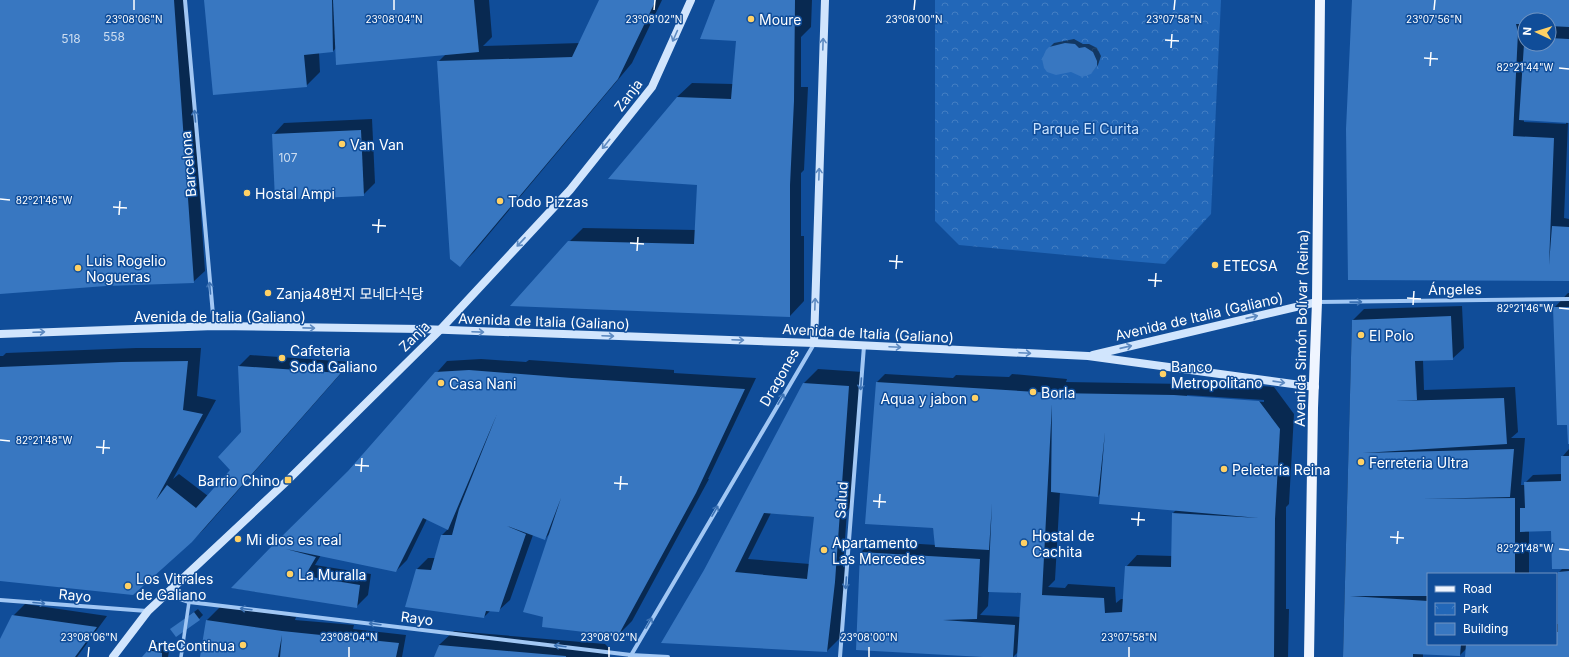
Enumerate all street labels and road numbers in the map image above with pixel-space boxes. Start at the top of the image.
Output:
street label: Zanja [610,75,646,115]
street label: Barcelona [177,130,199,198]
street label: Avenida Simón Bolívar (Reina) [1291,229,1311,427]
street label: Ángeles [1428,280,1482,298]
street label: Avenida de Italia (Galiano) [1113,288,1285,344]
street label: Avenida de Italia (Galiano) [134,308,306,325]
street label: Avenida de Italia (Galiano) [458,310,630,332]
street label: Zanja [395,317,433,355]
street label: Avenida de Italia (Galiano) [782,320,954,346]
street label: Dragones [756,345,802,409]
street label: Salud [831,481,851,519]
street label: Rayo [58,585,92,605]
street label: Rayo [400,608,434,628]

